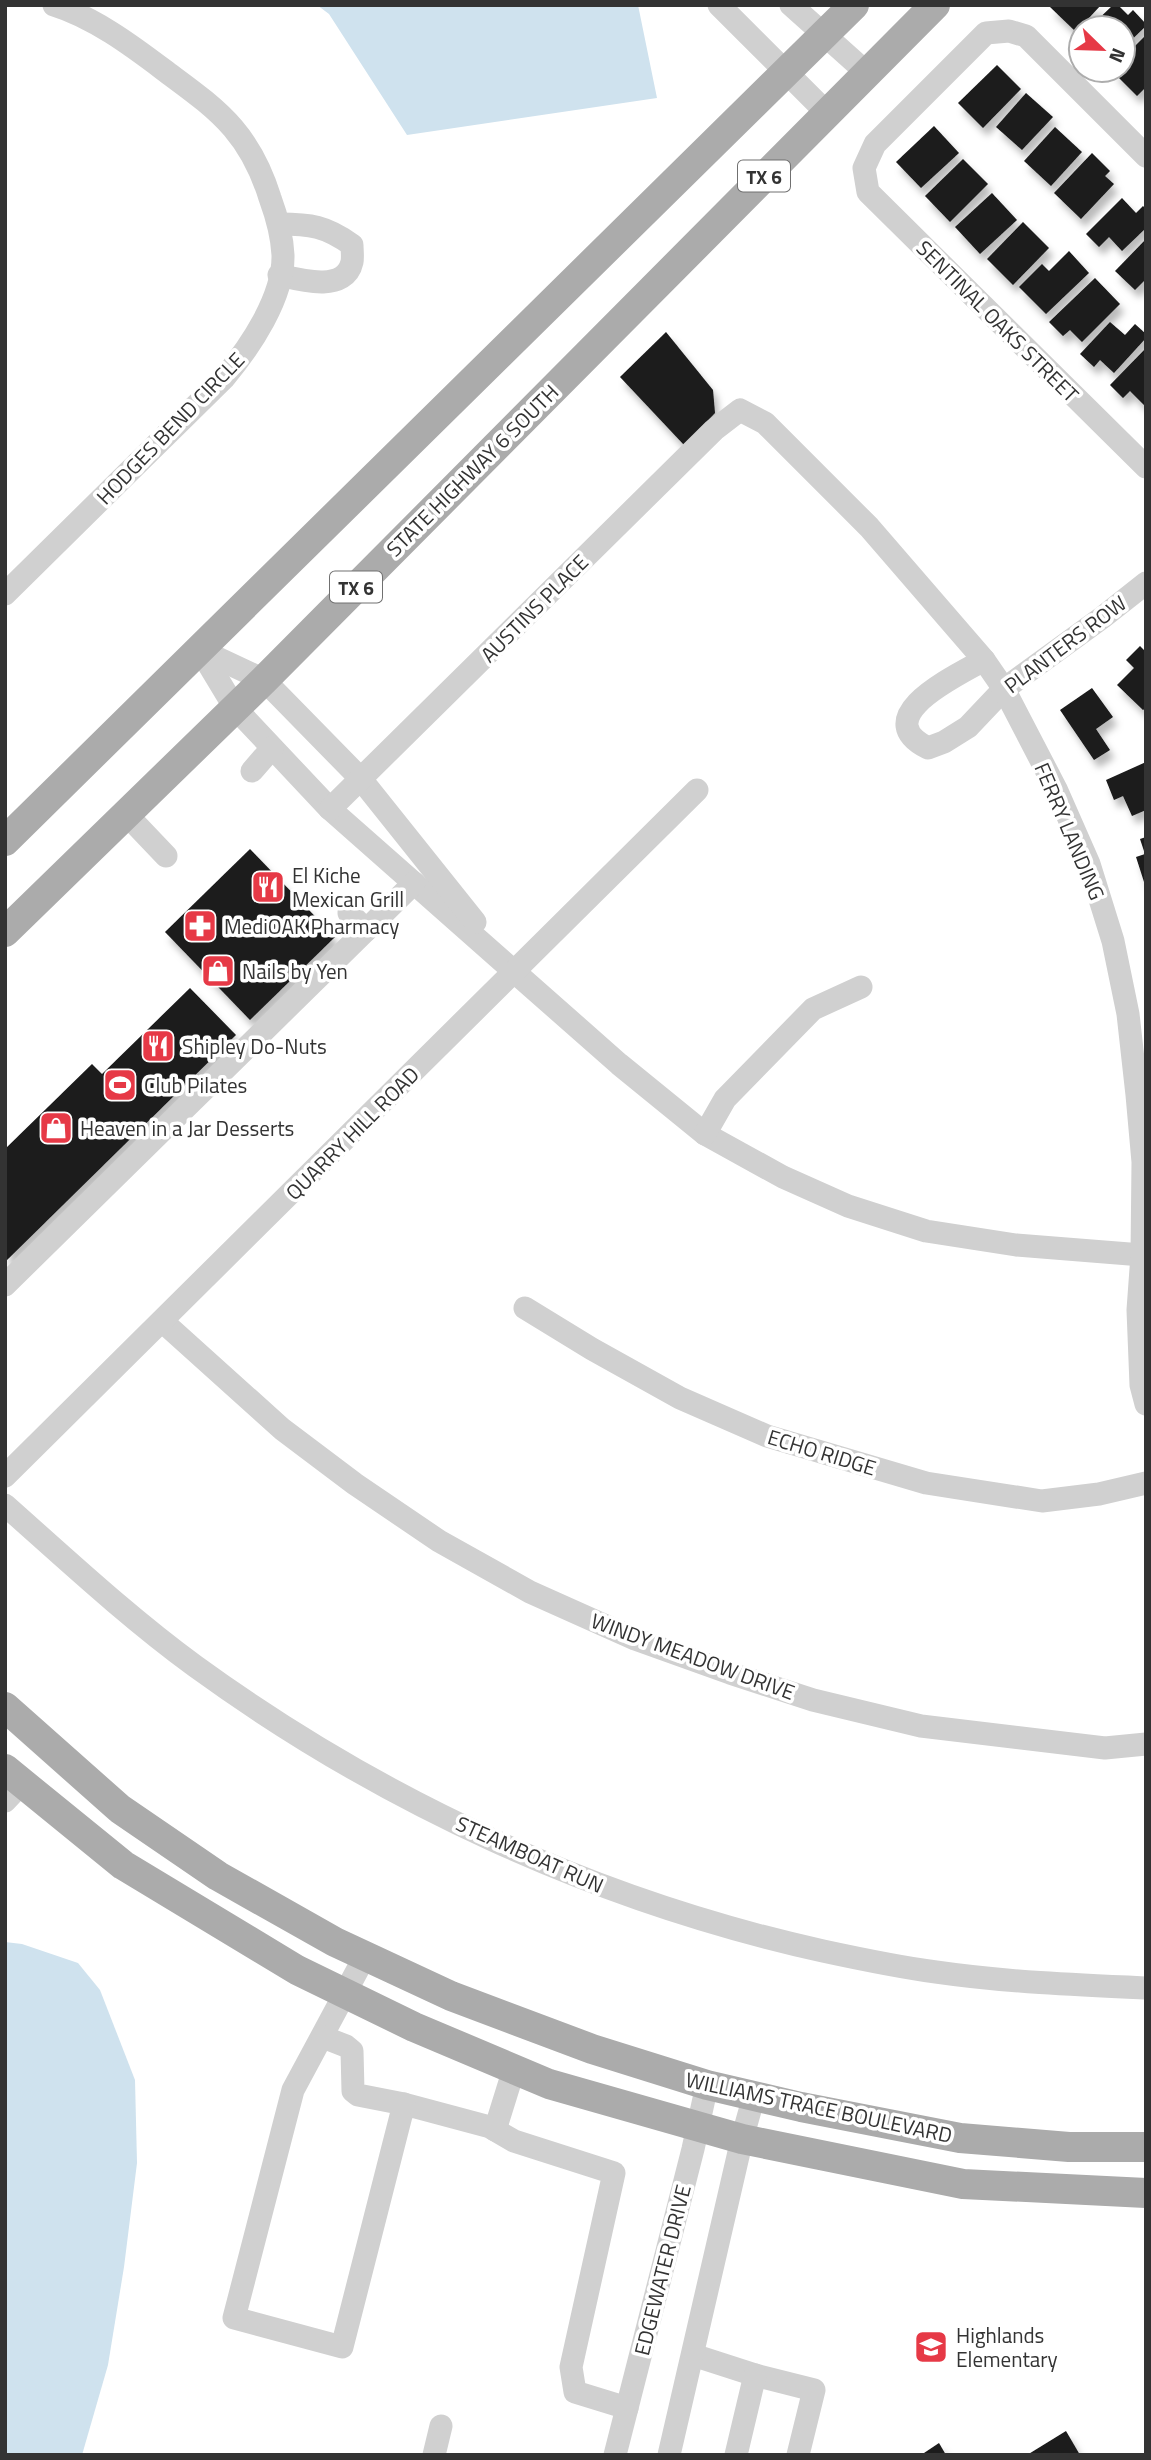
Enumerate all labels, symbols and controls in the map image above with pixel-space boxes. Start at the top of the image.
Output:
north arrow [1067,14,1137,84]
text: N [1102,44,1134,68]
road number: TX 6 [738,160,790,192]
street label: SENTINAL OAKS STREET [909,232,1087,410]
street label: HODGES BEND CIRCLE [88,344,252,512]
street label: STATE HIGHWAY 6 SOUTH [378,376,566,564]
street label: AUSTINS PLACE [473,547,595,669]
road number: TX 6 [330,572,382,602]
street label: PLANTERS ROW [997,587,1133,701]
street label: FERRY LANDING [1027,757,1113,905]
place label: El Kiche Mexican Grill [292,859,404,915]
restaurant icon: El Kiche Mexican Grill [249,868,287,906]
pharmacy icon: MediOAK Pharmacy [181,907,219,945]
place label: MediOAK Pharmacy [224,910,399,942]
shop icon: Nails by Yen [199,952,237,990]
place label: Nails by Yen [242,955,348,987]
restaurant icon: Shipley Do-Nuts [139,1027,177,1065]
place label: Shipley Do-Nuts [182,1030,327,1062]
street label: QUARRY HILL ROAD [278,1059,426,1207]
sports icon: Club Pilates [101,1066,139,1104]
place label: Club Pilates [144,1069,247,1101]
shop icon: Heaven in a Jar Desserts [37,1109,75,1147]
place label: Heaven in a Jar Desserts [80,1112,294,1144]
street label: ECHO RIDGE [764,1420,880,1484]
street label: WINDY MEADOW DRIVE [587,1604,799,1708]
street label: STEAMBOAT RUN [451,1807,609,1901]
street label: WILLIAMS TRACE BOULEVARD [683,2063,955,2151]
street label: EDGEWATER DRIVE [625,2181,699,2359]
place label: Highlands Elementary [956,2319,1058,2375]
school or university icon: Highlands Elementary [912,2328,950,2366]

